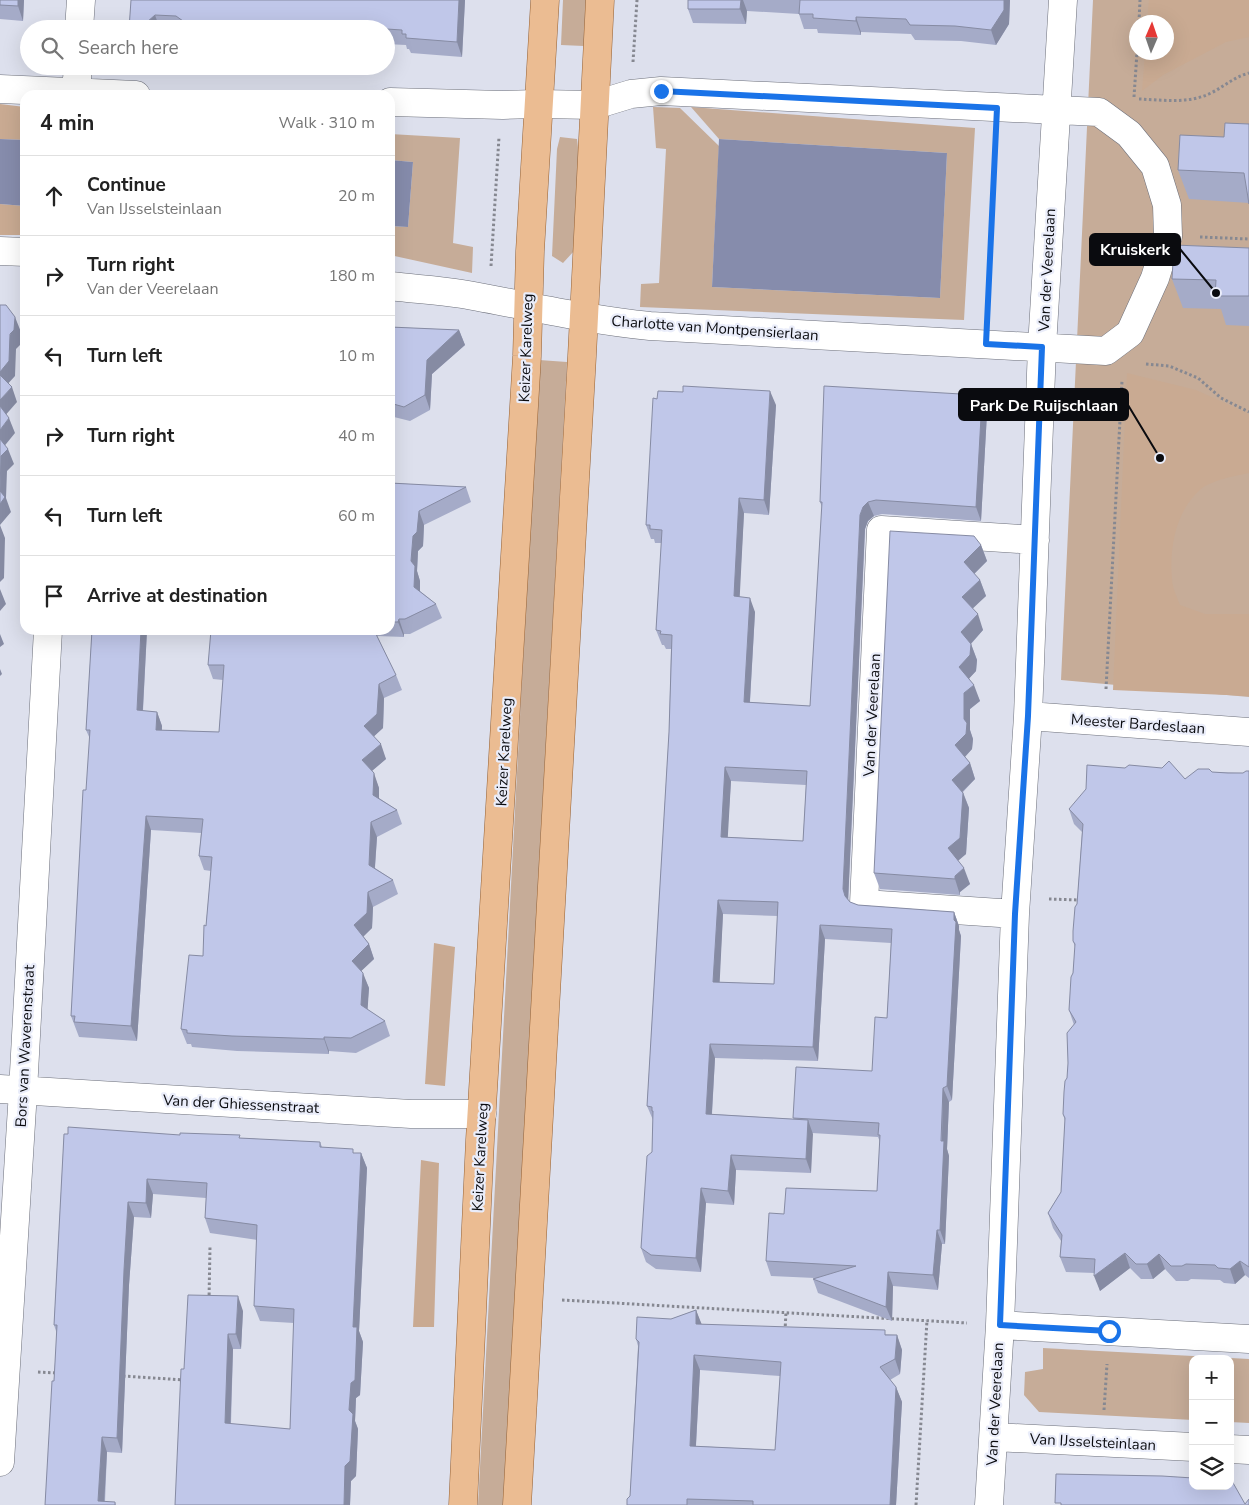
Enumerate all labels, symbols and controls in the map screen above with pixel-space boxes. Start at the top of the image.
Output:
north arrow [1129,15,1174,60]
search box [20,20,395,75]
icon: search [38,34,66,62]
text: Search here [78,35,179,61]
route end [650,80,673,103]
text: 4 min [40,109,94,137]
text: Walk · 310 m [279,112,375,134]
text: Continue [87,172,166,198]
icon: ahead [40,182,68,210]
text: 20 m [338,185,375,207]
text: Van IJsselsteinlaan [87,198,222,220]
street label: Van der Veerelaan [1034,208,1060,333]
callout: Kruiskerk [1090,234,1180,265]
text: Kruiskerk [1100,239,1170,261]
text: Turn right [87,252,174,278]
icon: right [40,262,68,290]
text: 180 m [328,265,375,287]
text: Van der Veerelaan [87,278,219,300]
street label: Keizer Karelweg [514,293,538,403]
street label: Charlotte van Montpensierlaan [611,311,819,345]
icon: left [40,342,68,370]
text: Turn left [87,343,162,369]
text: 10 m [338,345,375,367]
callout: Park De Ruijschlaan [959,389,1128,420]
text: Park De Ruijschlaan [970,395,1118,417]
icon: right [40,422,68,450]
text: Turn right [87,423,174,449]
text: 40 m [338,425,375,447]
icon: left [40,502,68,530]
text: Turn left [87,503,162,529]
text: 60 m [338,505,375,527]
icon: arrive [40,582,68,610]
text: Arrive at destination [87,583,268,609]
street label: Van der Veerelaan [859,653,885,778]
street label: Keizer Karelweg [491,697,517,807]
street label: Meester Bardeslaan [1070,709,1206,739]
street label: Bors van Waverenstraat [11,964,39,1128]
street label: Van der Ghiessenstraat [161,1090,320,1118]
street label: Keizer Karelweg [467,1102,493,1212]
route start [1098,1320,1121,1343]
street label: Van der Veerelaan [982,1342,1008,1467]
map controls [1189,1355,1234,1490]
button: + [1189,1355,1234,1400]
button: − [1189,1400,1234,1445]
street label: Van IJsselsteinlaan [1028,1429,1157,1455]
button: layers [1189,1445,1234,1490]

